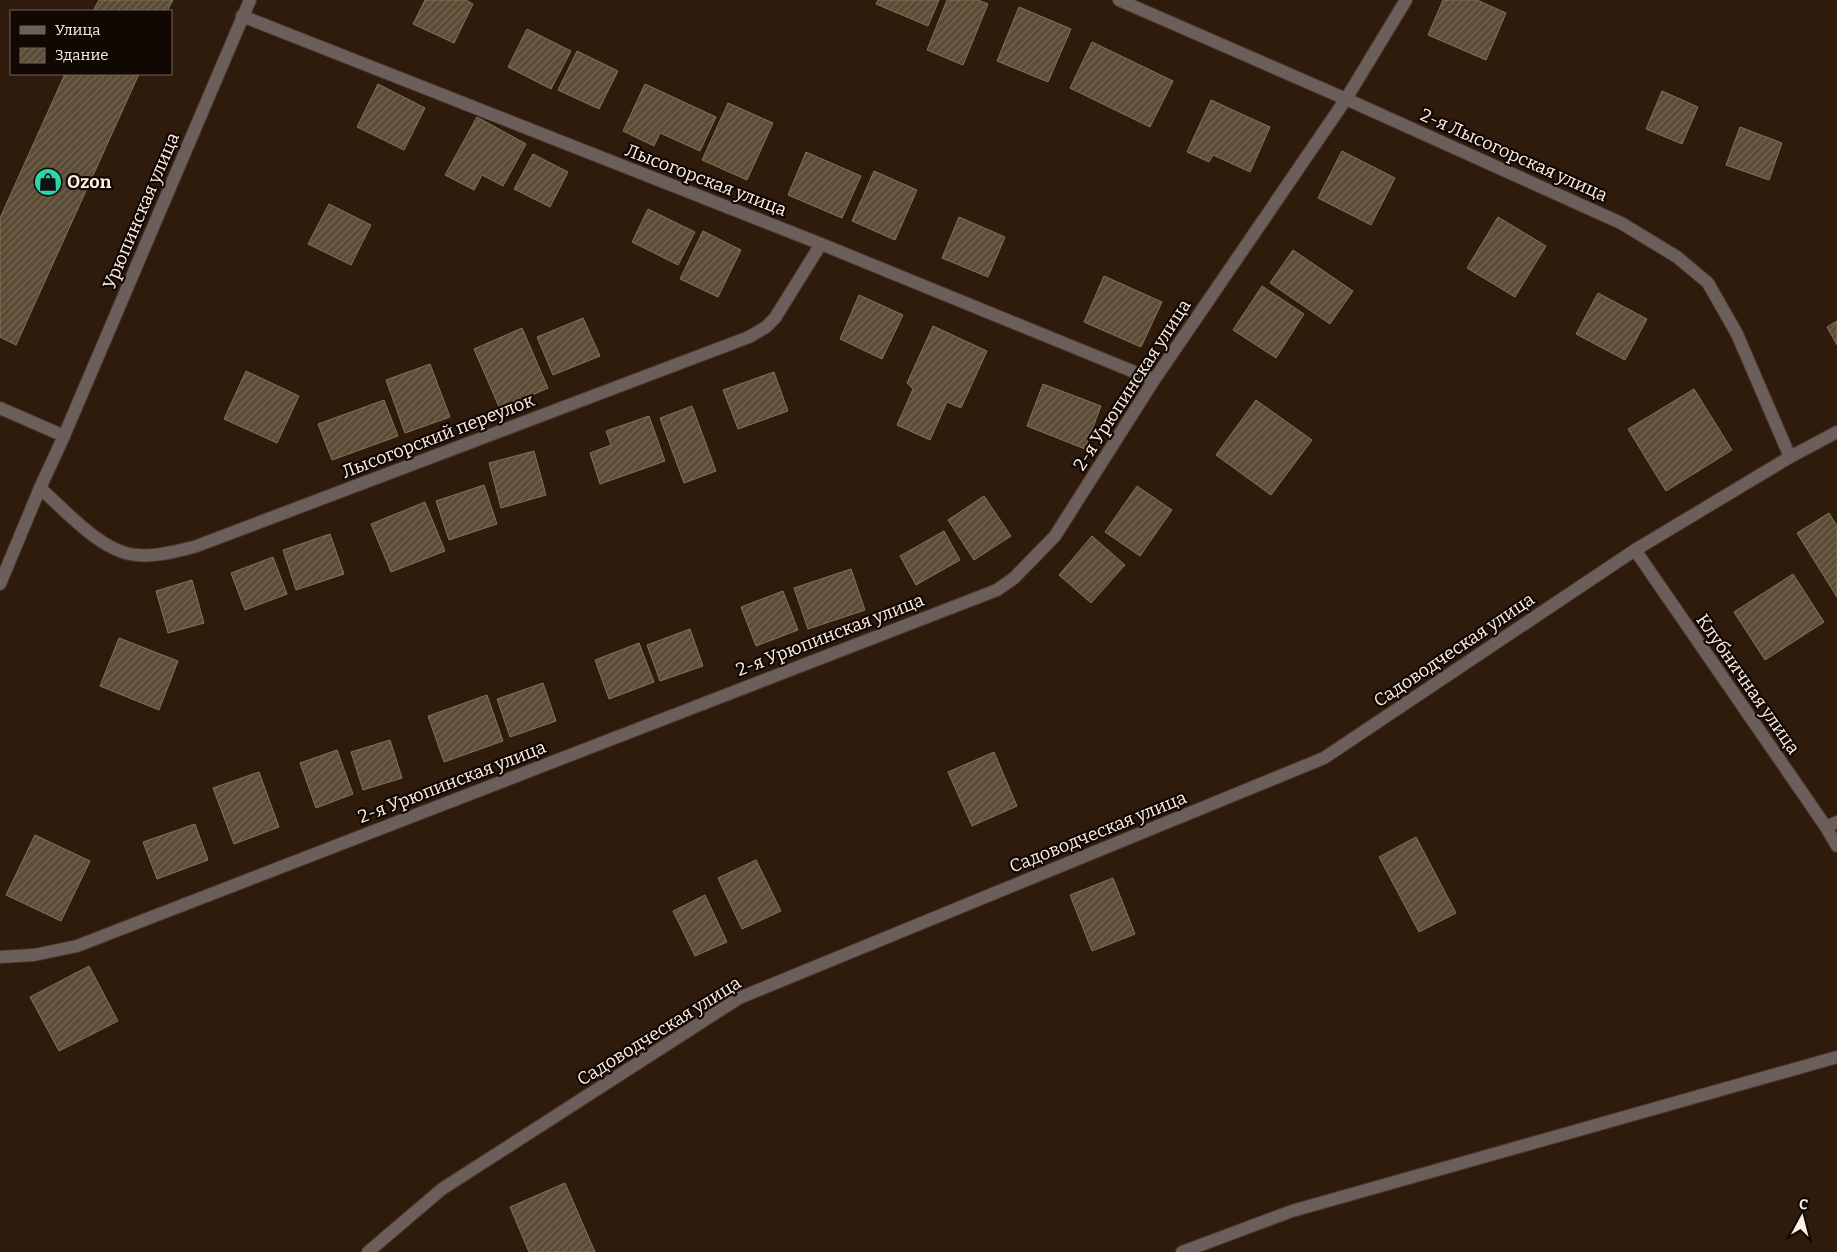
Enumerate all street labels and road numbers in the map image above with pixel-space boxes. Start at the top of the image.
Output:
street label: 2-я Лысогорская улица [1417,104,1611,206]
street label: Урюпинская улица [98,129,184,293]
street label: Лысогорская улица [622,139,790,221]
street label: 2-я Урюпинская улица [1068,295,1196,475]
street label: Лысогорский переулок [339,389,538,483]
street label: Садоводческая улица [1369,588,1539,712]
street label: 2-я Урюпинская улица [733,589,927,681]
street label: Клубничная улица [1691,610,1805,758]
street label: 2-я Урюпинская улица [355,736,549,828]
street label: Садоводческая улица [1006,786,1190,878]
street label: Садоводческая улица [573,972,745,1090]

